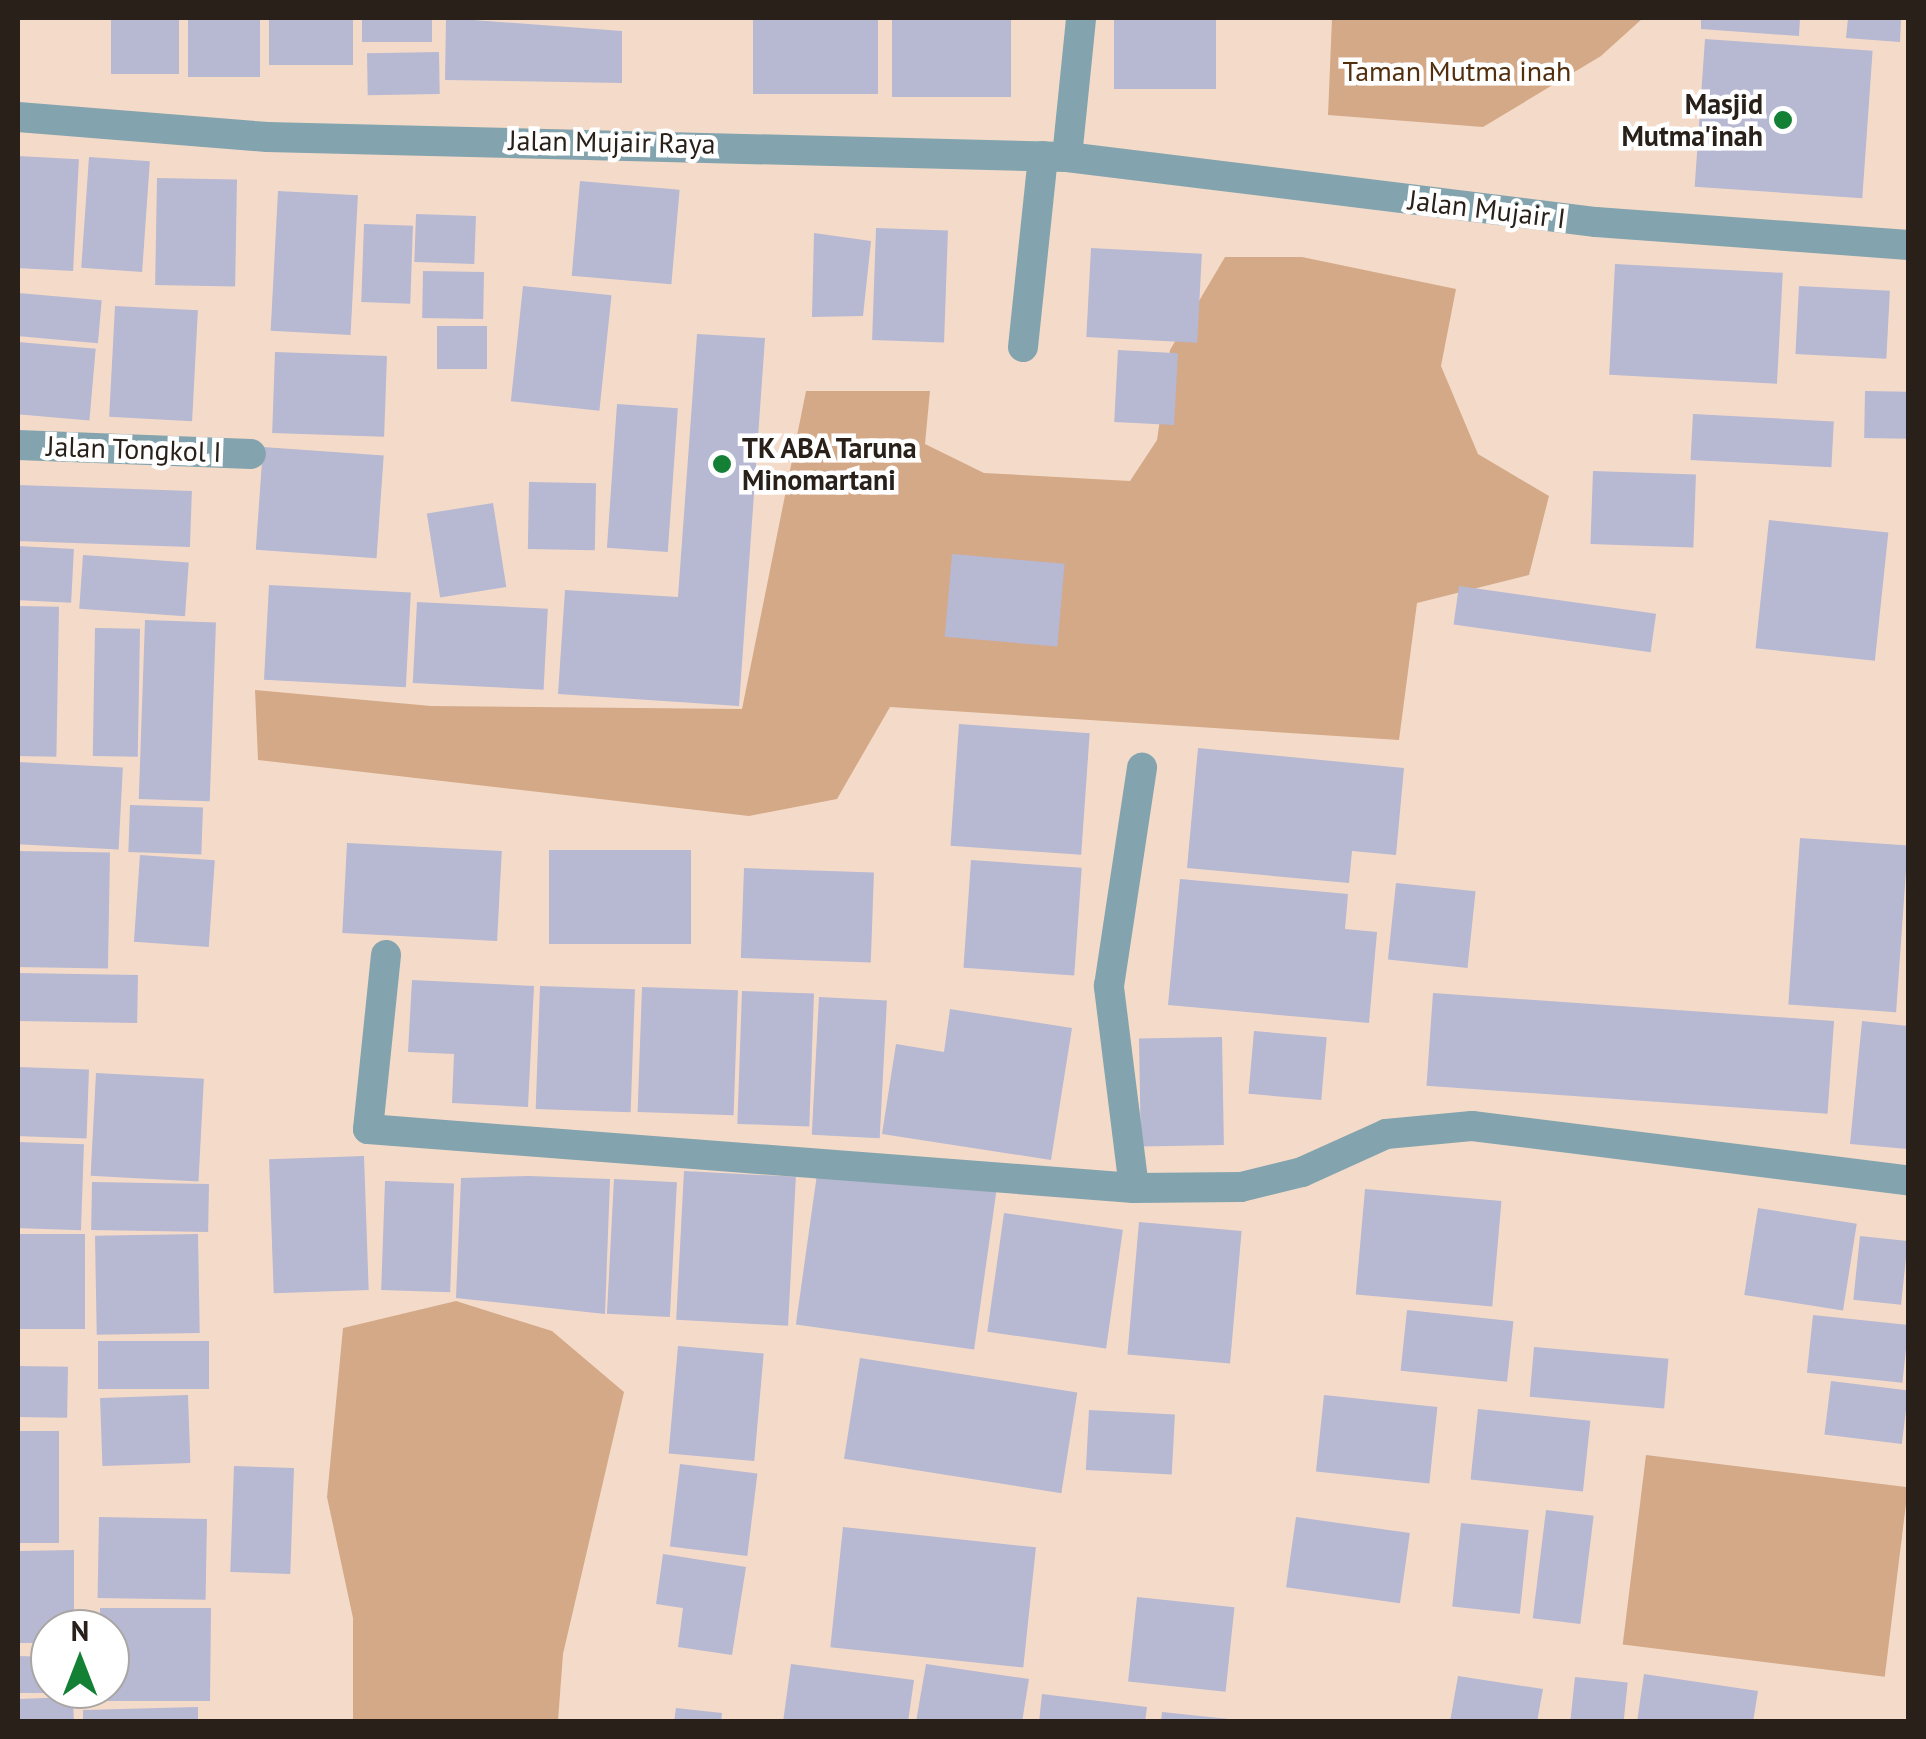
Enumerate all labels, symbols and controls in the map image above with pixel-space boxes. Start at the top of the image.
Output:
park label: Taman Mutma inah [1343,54,1571,88]
place label: Masjid Mutma'inah [1621,87,1763,153]
marker: Masjid Mutma'inah [1772,109,1794,131]
street label: Jalan Mujair Raya [508,123,716,161]
street label: Jalan Mujair I [1406,183,1568,235]
street label: Jalan Tongkol I [45,429,223,469]
place label: TK ABA Taruna Minomartani [742,431,921,497]
marker: TK ABA Taruna Minomartani [711,453,733,475]
north arrow [30,1609,130,1709]
text: N [71,1612,89,1649]

